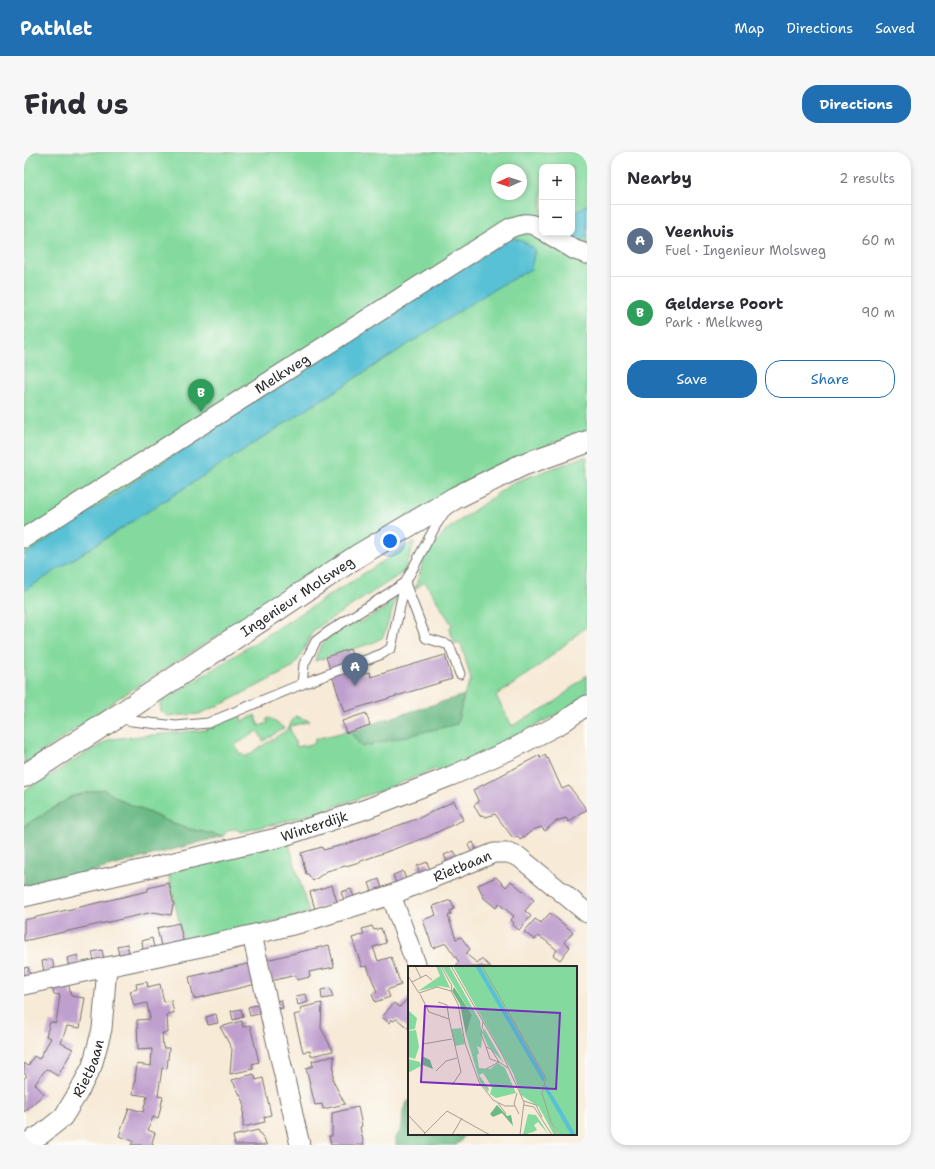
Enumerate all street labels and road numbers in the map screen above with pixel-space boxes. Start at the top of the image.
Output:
street label: Melkweg [251,349,313,398]
street label: Ingenieur Molsweg [237,552,357,641]
street label: Winterdijk [278,807,350,845]
street label: Rietbaan [430,846,494,886]
street label: Rietbaan [68,1037,108,1100]

